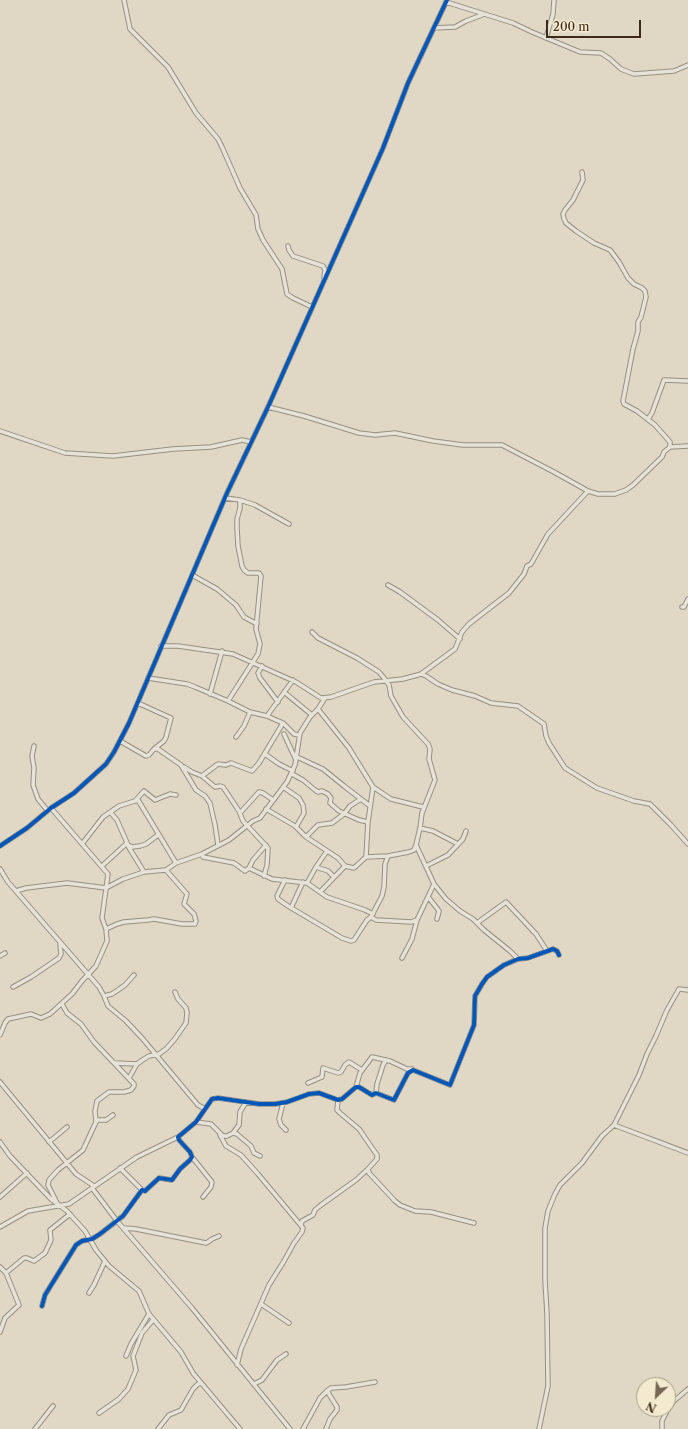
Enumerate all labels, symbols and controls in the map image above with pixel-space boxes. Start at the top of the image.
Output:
scale bar [548,12,643,38]
text: 200 m [553,19,590,34]
north arrow [636,1377,676,1417]
text: N [644,1399,659,1415]

